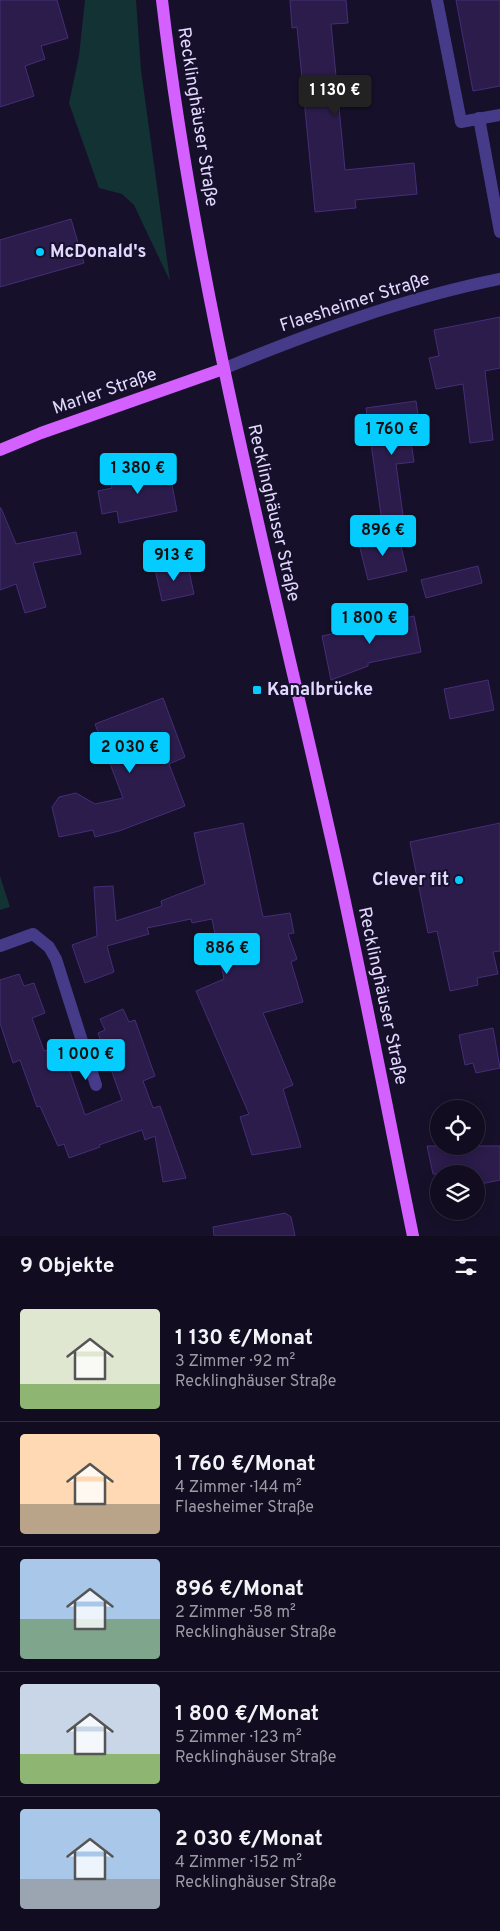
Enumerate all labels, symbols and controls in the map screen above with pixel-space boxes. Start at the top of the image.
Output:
street label: Recklinghäuser Straße [171,26,223,208]
pin: 1 130 € [289,74,381,117]
text: 1 130 € [310,81,360,101]
place label: McDonald's [50,241,146,264]
marker: McDonald's [34,246,46,258]
street label: Flaesheimer Straße [277,268,433,338]
street label: Marler Straße [50,363,160,421]
pin: 1 760 € [346,414,438,456]
text: 1 760 € [366,420,418,440]
street label: Recklinghäuser Straße [241,422,305,604]
pin: 1 380 € [92,452,184,495]
text: 1 380 € [111,459,165,479]
pin: 896 € [348,514,418,557]
text: 896 € [361,521,405,541]
pin: 913 € [139,540,209,582]
text: 913 € [154,546,194,566]
pin: 1 800 € [324,602,416,645]
text: 1 800 € [342,609,398,629]
place label: Kanalbrücke [267,679,373,702]
marker: Kanalbrücke [251,684,263,696]
pin: 2 030 € [84,732,176,774]
text: 2 030 € [101,738,159,758]
place label: Clever fit [372,869,449,892]
marker: Clever fit [453,874,465,886]
street label: Recklinghäuser Straße [352,905,412,1087]
pin: 886 € [192,932,262,975]
text: 886 € [205,939,249,959]
pin: 1 000 € [40,1038,132,1081]
text: 1 000 € [58,1045,114,1065]
map controls [430,1100,485,1220]
button: locate [430,1100,485,1155]
button: layers [430,1165,485,1220]
icon: filters [452,1252,480,1280]
text: 9 Objekte [20,1253,115,1280]
text: 1 130 €/Monat [175,1325,313,1352]
icon: home [60,1329,120,1389]
text: 3 Zimmer · 92 m² [175,1352,295,1372]
text: Recklinghäuser Straße [175,1372,336,1392]
text: 1 760 €/Monat [175,1451,315,1478]
icon: home [60,1454,120,1514]
text: 4 Zimmer · 144 m² [175,1478,302,1498]
text: Flaesheimer Straße [175,1498,314,1518]
text: 896 €/Monat [175,1576,304,1603]
icon: home [60,1579,120,1639]
text: 2 Zimmer · 58 m² [175,1603,296,1623]
text: Recklinghäuser Straße [175,1623,336,1643]
text: 1 800 €/Monat [175,1701,319,1728]
icon: home [60,1704,120,1764]
text: 5 Zimmer · 123 m² [175,1728,302,1748]
text: Recklinghäuser Straße [175,1748,336,1768]
text: 2 030 €/Monat [175,1826,323,1853]
icon: home [60,1829,120,1889]
text: 4 Zimmer · 152 m² [175,1853,302,1873]
text: Recklinghäuser Straße [175,1873,336,1893]

